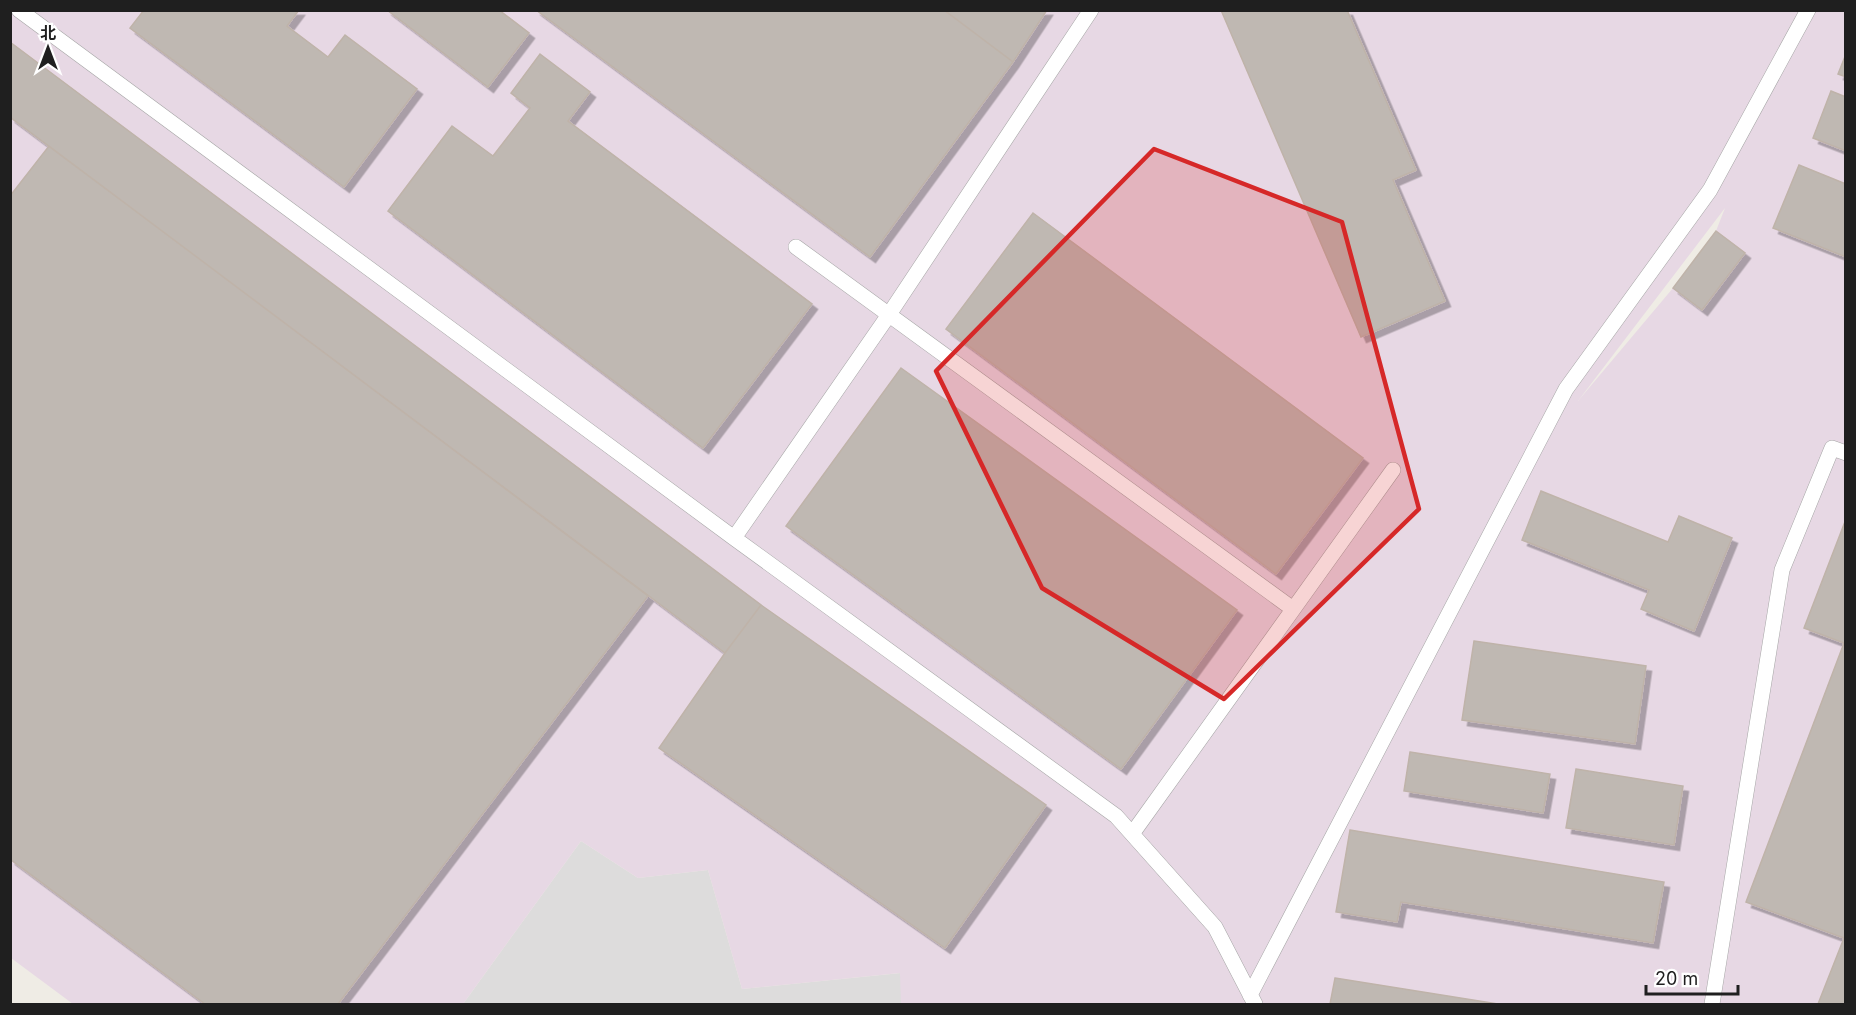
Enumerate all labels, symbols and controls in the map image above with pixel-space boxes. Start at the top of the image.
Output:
north arrow [18,18,78,78]
text: 北 [40,23,56,43]
scale bar [1646,958,1738,996]
text: 20 m [1655,968,1698,989]

